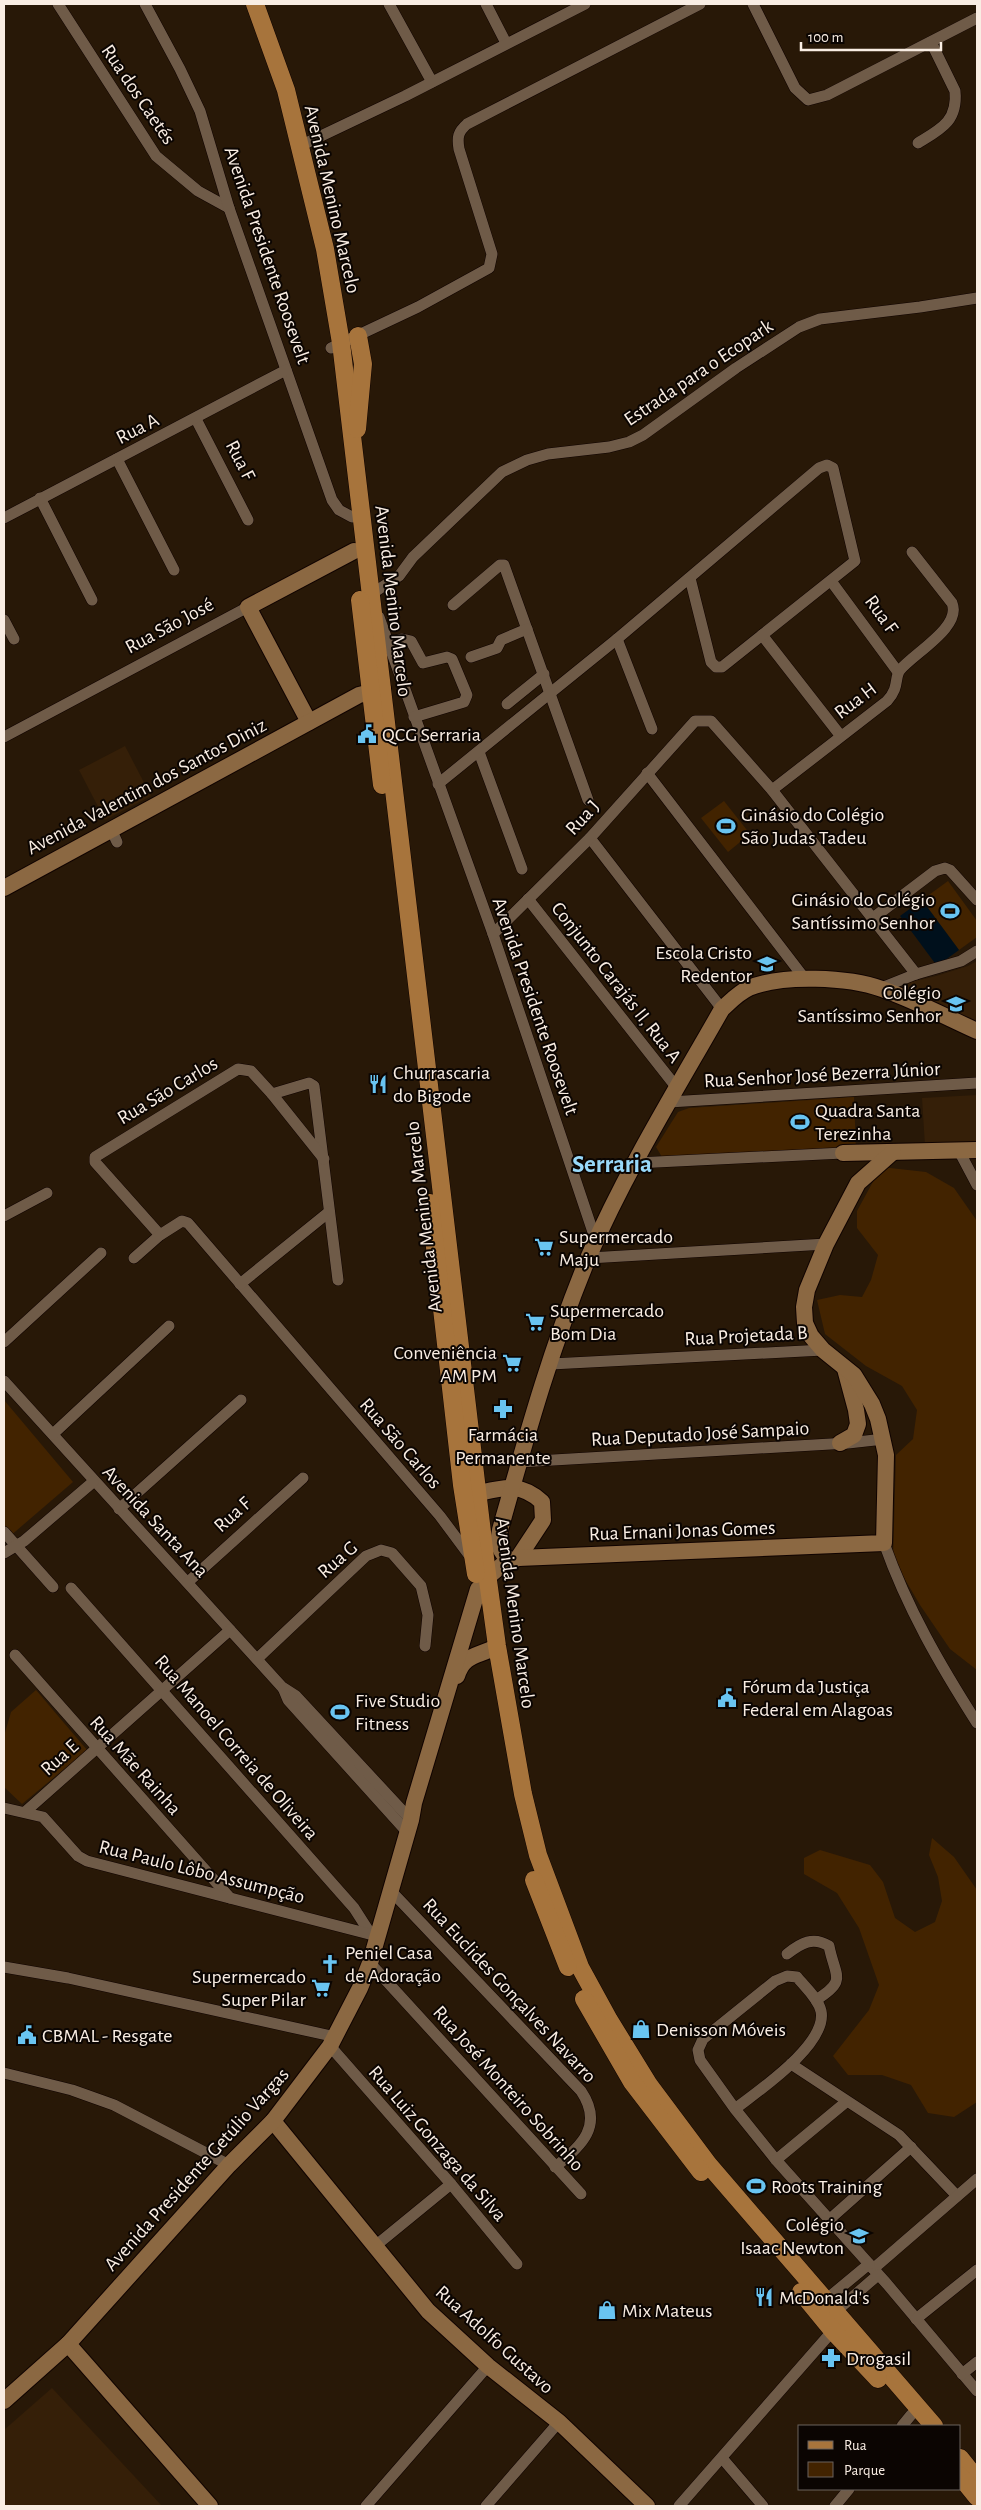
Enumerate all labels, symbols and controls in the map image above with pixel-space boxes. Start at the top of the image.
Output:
scale bar [801,20,941,52]
text: 100 m [808,30,843,45]
street label: Rua dos Caetés [97,41,179,148]
street label: Avenida Menino Marcelo [301,103,363,295]
street label: Avenida Presidente Roosevelt [220,144,314,367]
street label: Estrada para o Ecopark [621,316,776,430]
street label: Rua A [113,410,162,448]
street label: Rua F [222,437,259,484]
street label: Avenida Menino Marcelo [371,504,415,698]
street label: Rua F [861,592,902,638]
street label: Rua São José [122,594,217,657]
street label: Rua H [831,679,880,723]
street label: Avenida Valentim dos Santos Diniz [23,715,270,859]
public building icon: QCG Serraria [356,723,378,745]
place label: QCG Serraria [382,725,481,745]
street label: Rua J [562,796,604,839]
place label: Ginásio do Colégio São Judas Tadeu [741,805,884,848]
sports icon: Ginásio do Colégio São Judas Tadeu [715,815,737,837]
place label: Ginásio do Colégio Santíssimo Senhor [792,890,936,933]
street label: Avenida Presidente Roosevelt [488,895,582,1118]
street label: Conjunto Carajás II, Rua A [547,898,685,1067]
sports icon: Ginásio do Colégio Santíssimo Senhor [939,900,961,922]
place label: Escola Cristo Redentor [655,943,753,986]
school or university icon: Escola Cristo Redentor [756,953,778,975]
place label: Colégio Santíssimo Senhor [798,983,942,1026]
school or university icon: Colégio Santíssimo Senhor [945,993,967,1015]
street label: Rua São Carlos [114,1053,221,1129]
street label: Rua Senhor José Bezerra Júnior [703,1059,941,1091]
place label: Churrascaria do Bigode [393,1063,490,1106]
restaurant icon: Churrascaria do Bigode [367,1073,389,1095]
place label: Quadra Santa Terezinha [815,1101,920,1144]
sports icon: Quadra Santa Terezinha [789,1111,811,1133]
street label: Avenida Menino Marcelo [402,1120,446,1314]
district label: Serraria [572,1152,652,1177]
place label: Supermercado Maju [559,1227,673,1270]
supermarket icon: Supermercado Maju [533,1236,555,1258]
place label: Supermercado Bom Dia [550,1301,664,1344]
supermarket icon: Supermercado Bom Dia [524,1311,546,1333]
street label: Rua Projetada B [684,1323,808,1349]
place label: Conveniência AM PM [394,1343,497,1386]
supermarket icon: Conveniência AM PM [501,1352,523,1374]
street label: Rua São Carlos [356,1394,445,1493]
pharmacy icon: Farmácia Permanente [492,1398,514,1420]
street label: Rua Deputado José Sampaio [590,1418,810,1450]
place label: Farmácia Permanente [455,1425,551,1468]
street label: Avenida Santa Ana [99,1462,212,1581]
street label: Rua F [210,1493,255,1536]
street label: Avenida Menino Marcelo [492,1516,538,1710]
street label: Rua Ernani Jonas Gomes [588,1518,776,1544]
street label: Rua G [314,1537,361,1582]
street label: Rua Manoel Correia de Oliveira [151,1651,322,1844]
place label: Fórum da Justiça Federal em Alagoas [742,1677,893,1720]
public building icon: Fórum da Justiça Federal em Alagoas [716,1687,738,1709]
place label: Five Studio Fitness [355,1691,440,1734]
sports icon: Five Studio Fitness [329,1701,351,1723]
street label: Rua Mãe Rainha [86,1712,185,1819]
street label: Rua E [37,1736,83,1780]
street label: Rua Paulo Lôbo Assumpção [97,1837,307,1907]
street label: Rua Euclides Gonçalves Navarro [419,1895,600,2087]
place label: Peniel Casa de Adoração [345,1943,441,1986]
church icon: Peniel Casa de Adoração [319,1953,341,1975]
place label: Supermercado Super Pilar [192,1967,307,2010]
supermarket icon: Supermercado Super Pilar [310,1977,332,1999]
street label: Rua José Monteiro Sobrinho [429,2002,588,2175]
shop icon: Denisson Móveis [630,2018,652,2040]
place label: Denisson Móveis [656,2020,786,2040]
public building icon: CBMAL - Resgate [16,2024,38,2046]
place label: CBMAL - Resgate [42,2026,173,2046]
street label: Rua Luiz Gonzaga da Silva [364,2062,510,2225]
street label: Avenida Presidente Getúlio Vargas [101,2064,293,2275]
sports icon: Roots Training [745,2175,767,2197]
place label: Roots Training [771,2177,882,2197]
place label: Colégio Isaac Newton [740,2215,844,2258]
school or university icon: Colégio Isaac Newton [848,2225,870,2247]
street label: Rua Adolfo Gustavo [431,2282,557,2398]
restaurant icon: McDonald's [753,2286,775,2308]
place label: McDonald's [779,2288,870,2308]
shop icon: Mix Mateus [596,2299,618,2321]
place label: Mix Mateus [622,2301,712,2321]
pharmacy icon: Drogasil [820,2347,842,2369]
place label: Drogasil [846,2349,911,2369]
legend [798,2425,961,2490]
text: Rua [844,2438,867,2453]
text: Parque [844,2463,885,2478]

